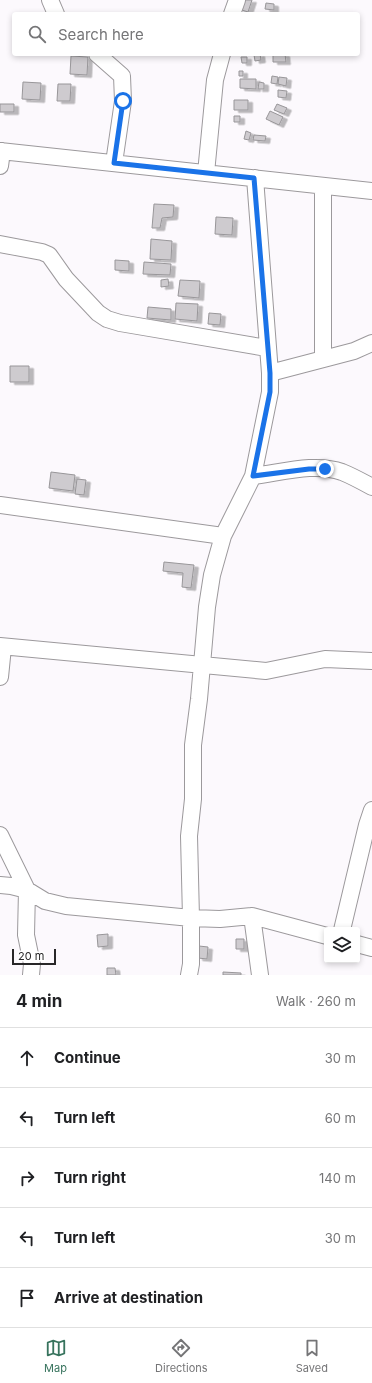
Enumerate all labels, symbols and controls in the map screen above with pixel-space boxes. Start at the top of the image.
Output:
search box [12,12,360,56]
icon: search [26,23,48,45]
text: Search here [58,25,144,44]
route start [114,92,132,110]
route end [316,460,334,478]
map controls [324,927,360,963]
button: layers [324,927,360,963]
scale bar [12,947,56,966]
text: 20 m [18,949,44,963]
text: 4 min [16,991,62,1011]
text: Walk · 260 m [276,993,356,1009]
icon: ahead [16,1047,38,1069]
text: Continue [54,1048,121,1067]
text: 30 m [325,1050,356,1066]
icon: left [16,1107,38,1129]
text: Turn left [54,1108,115,1127]
text: 60 m [325,1110,356,1126]
icon: right [16,1167,38,1189]
text: Turn right [54,1168,126,1187]
text: 140 m [319,1170,356,1186]
icon: left [16,1227,38,1249]
text: Turn left [54,1228,115,1247]
text: 30 m [325,1230,356,1246]
icon: arrive [16,1287,38,1309]
text: Arrive at destination [54,1288,203,1307]
tab: Map [44,1337,67,1375]
tab: Directions [155,1337,208,1375]
tab: Saved [296,1337,328,1375]

